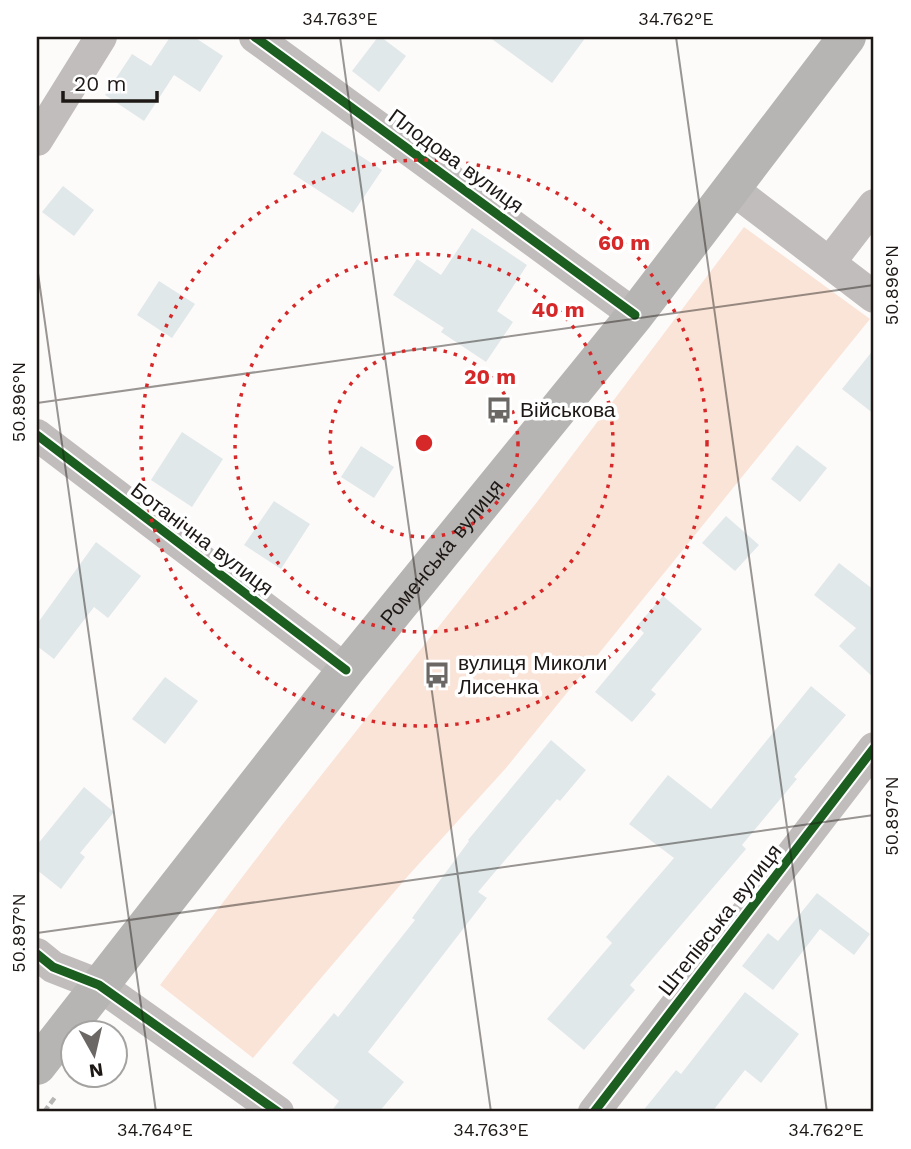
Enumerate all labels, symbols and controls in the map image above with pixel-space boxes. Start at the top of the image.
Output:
text: 34.763°E [302,8,378,29]
text: 34.762°E [638,8,714,29]
scale bar [63,60,158,104]
text: 20 m [74,71,126,96]
street label: Плодова вулиця [384,103,529,218]
text: 60 m [598,230,650,255]
text: 50.896°N [881,245,902,325]
text: 40 m [532,297,584,322]
text: 50.896°N [8,362,29,442]
text: 20 m [464,364,516,389]
bus stop icon: Військова [484,395,514,425]
place label: Військова [520,397,616,422]
centre of rings [412,431,436,455]
street label: Роменська вулиця [375,474,508,630]
street label: Ботанічна вулиця [126,477,278,600]
place label: вулиця Миколи Лисенка [458,650,607,699]
bus stop icon: вулиця Миколи Лисенка [422,660,452,690]
text: 50.897°N [881,776,902,856]
street label: Штепівська вулиця [653,839,787,1000]
text: 50.897°N [8,893,29,973]
north arrow [60,1020,130,1090]
text: N [88,1058,105,1083]
text: 34.764°E [117,1119,193,1140]
text: 34.763°E [453,1119,529,1140]
text: 34.762°E [788,1119,864,1140]

